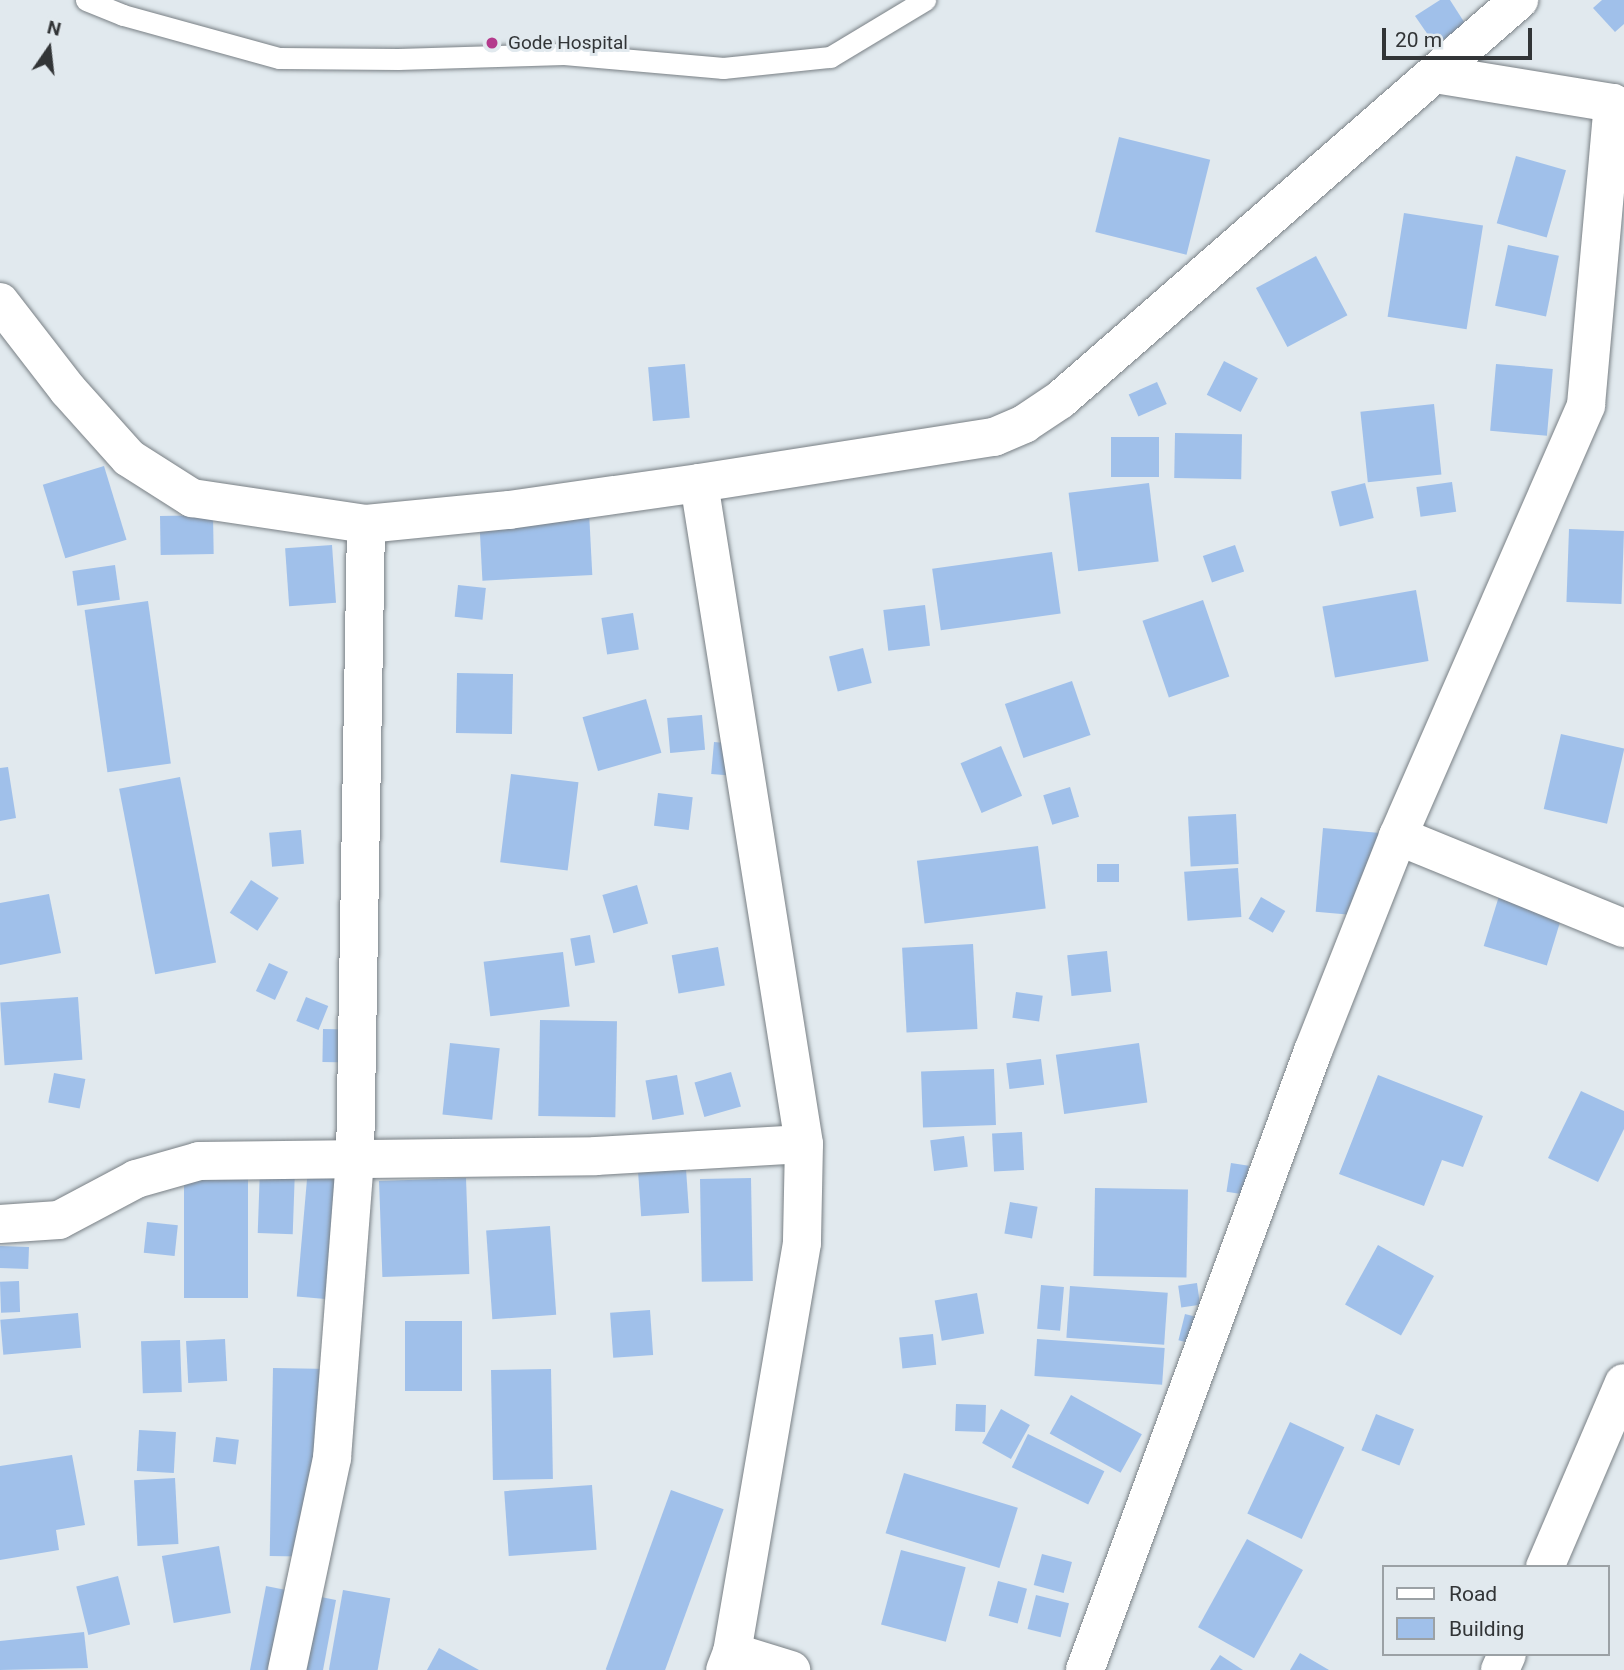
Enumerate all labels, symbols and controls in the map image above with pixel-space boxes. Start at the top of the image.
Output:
north arrow [14,14,84,84]
scale bar [1386,14,1536,58]
text: N [45,15,63,41]
text: 20 m [1395,28,1442,52]
place label: Gode Hospital [508,32,628,54]
marker: Gode Hospital [482,33,502,53]
legend [1382,1565,1610,1656]
text: Road [1449,1582,1497,1606]
text: Building [1449,1617,1524,1641]

